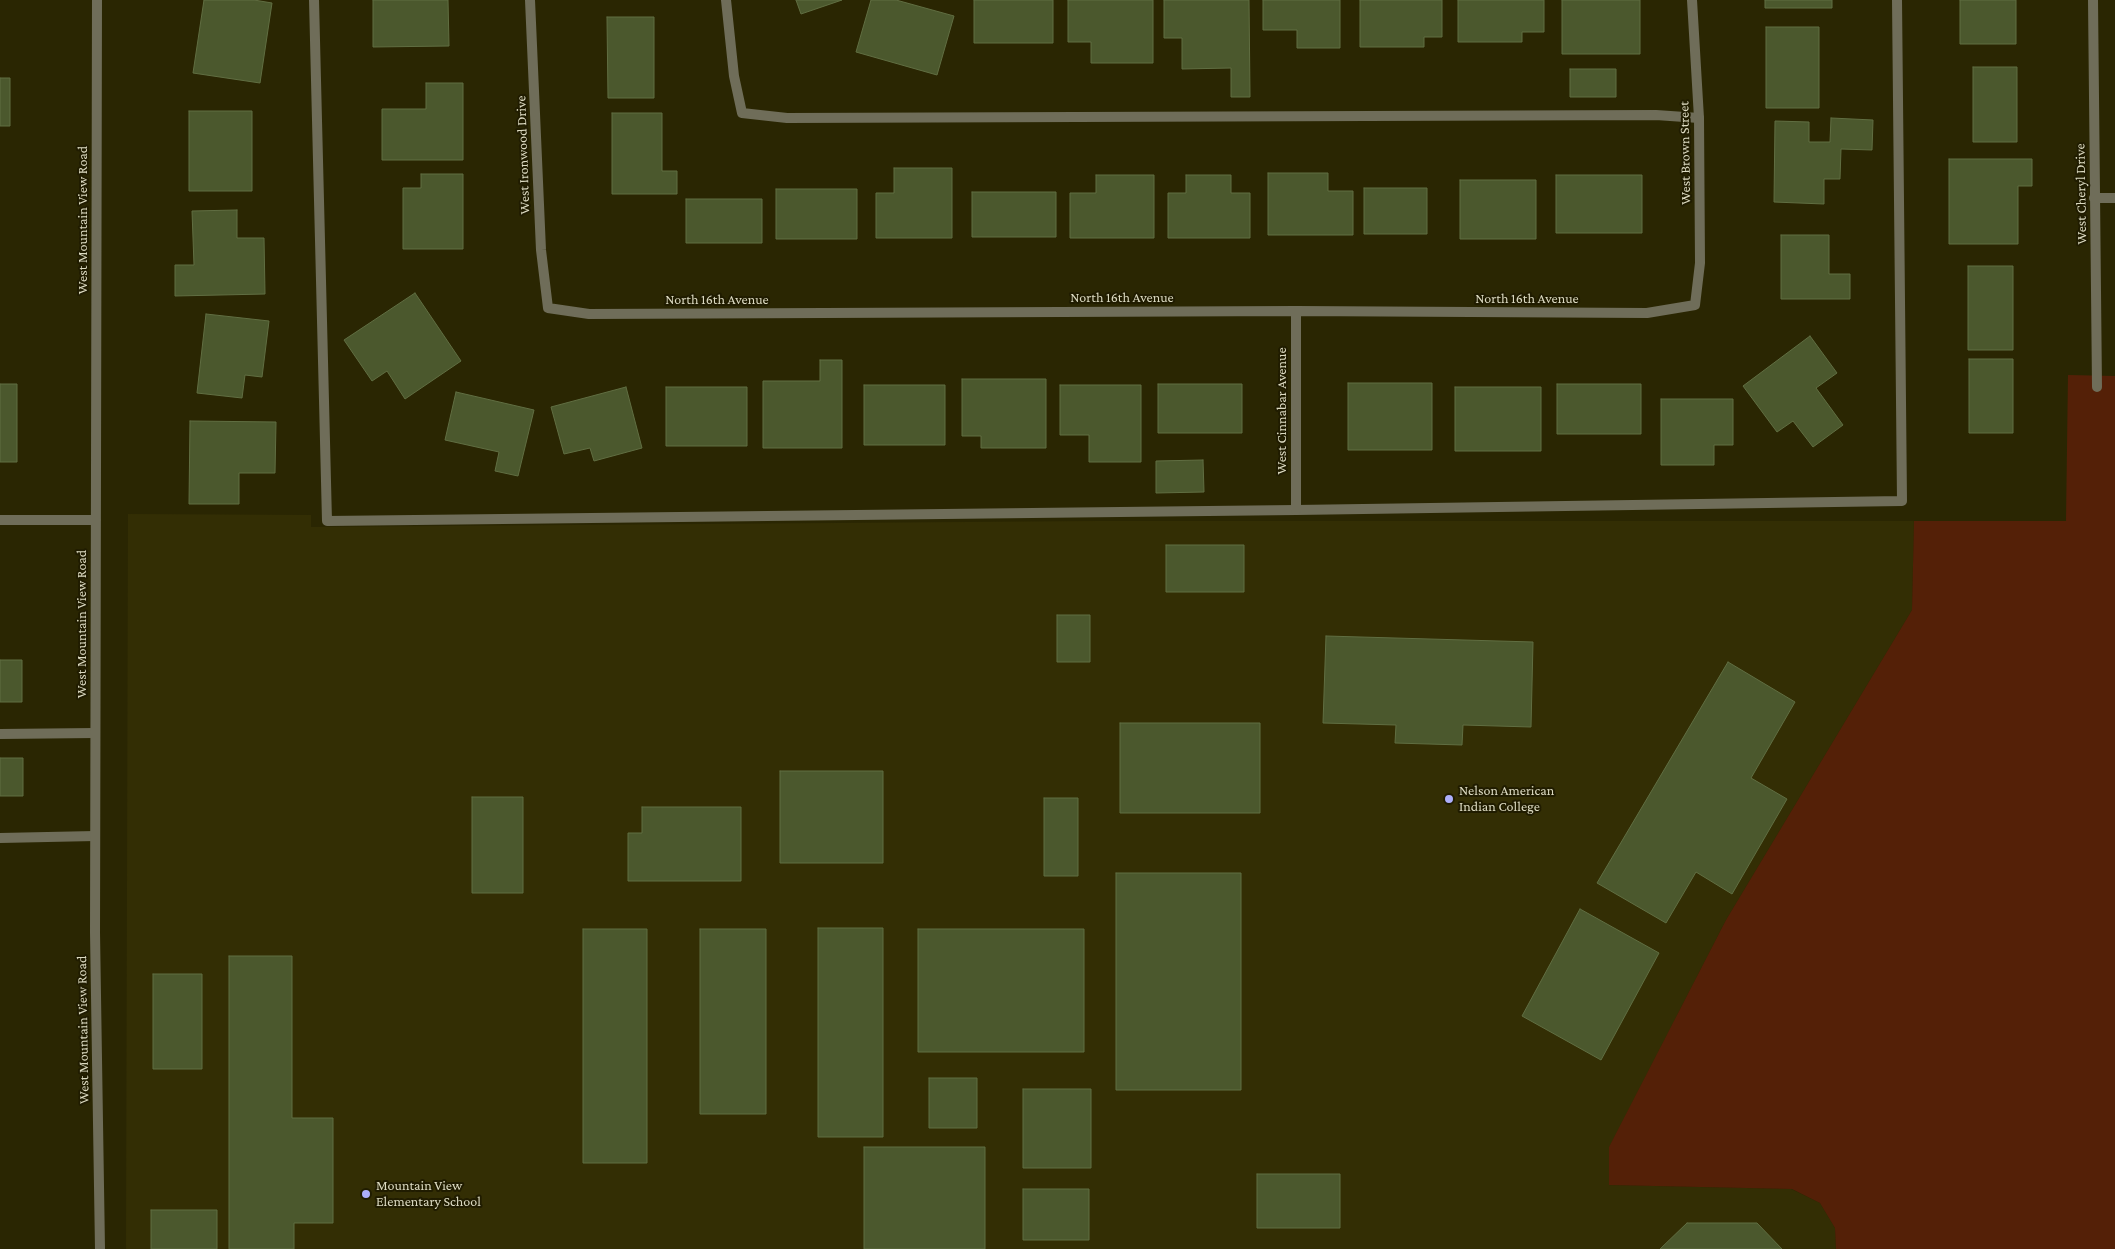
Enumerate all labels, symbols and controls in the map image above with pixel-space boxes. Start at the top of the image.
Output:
street label: West Ironwood Drive [513,95,533,215]
street label: West Brown Street [1676,101,1694,205]
street label: West Cheryl Drive [2072,143,2090,245]
street label: West Mountain View Road [75,146,91,294]
street label: North 16th Avenue [1070,290,1174,306]
street label: North 16th Avenue [1475,291,1579,307]
street label: North 16th Avenue [665,292,769,308]
street label: West Cinnabar Avenue [1274,347,1290,475]
street label: West Mountain View Road [74,550,90,698]
place label: Nelson American Indian College [1459,783,1554,816]
marker: Nelson American Indian College [1443,793,1455,805]
street label: West Mountain View Road [73,956,93,1104]
place label: Mountain View Elementary School [376,1178,481,1210]
marker: Mountain View Elementary School [360,1188,372,1200]

